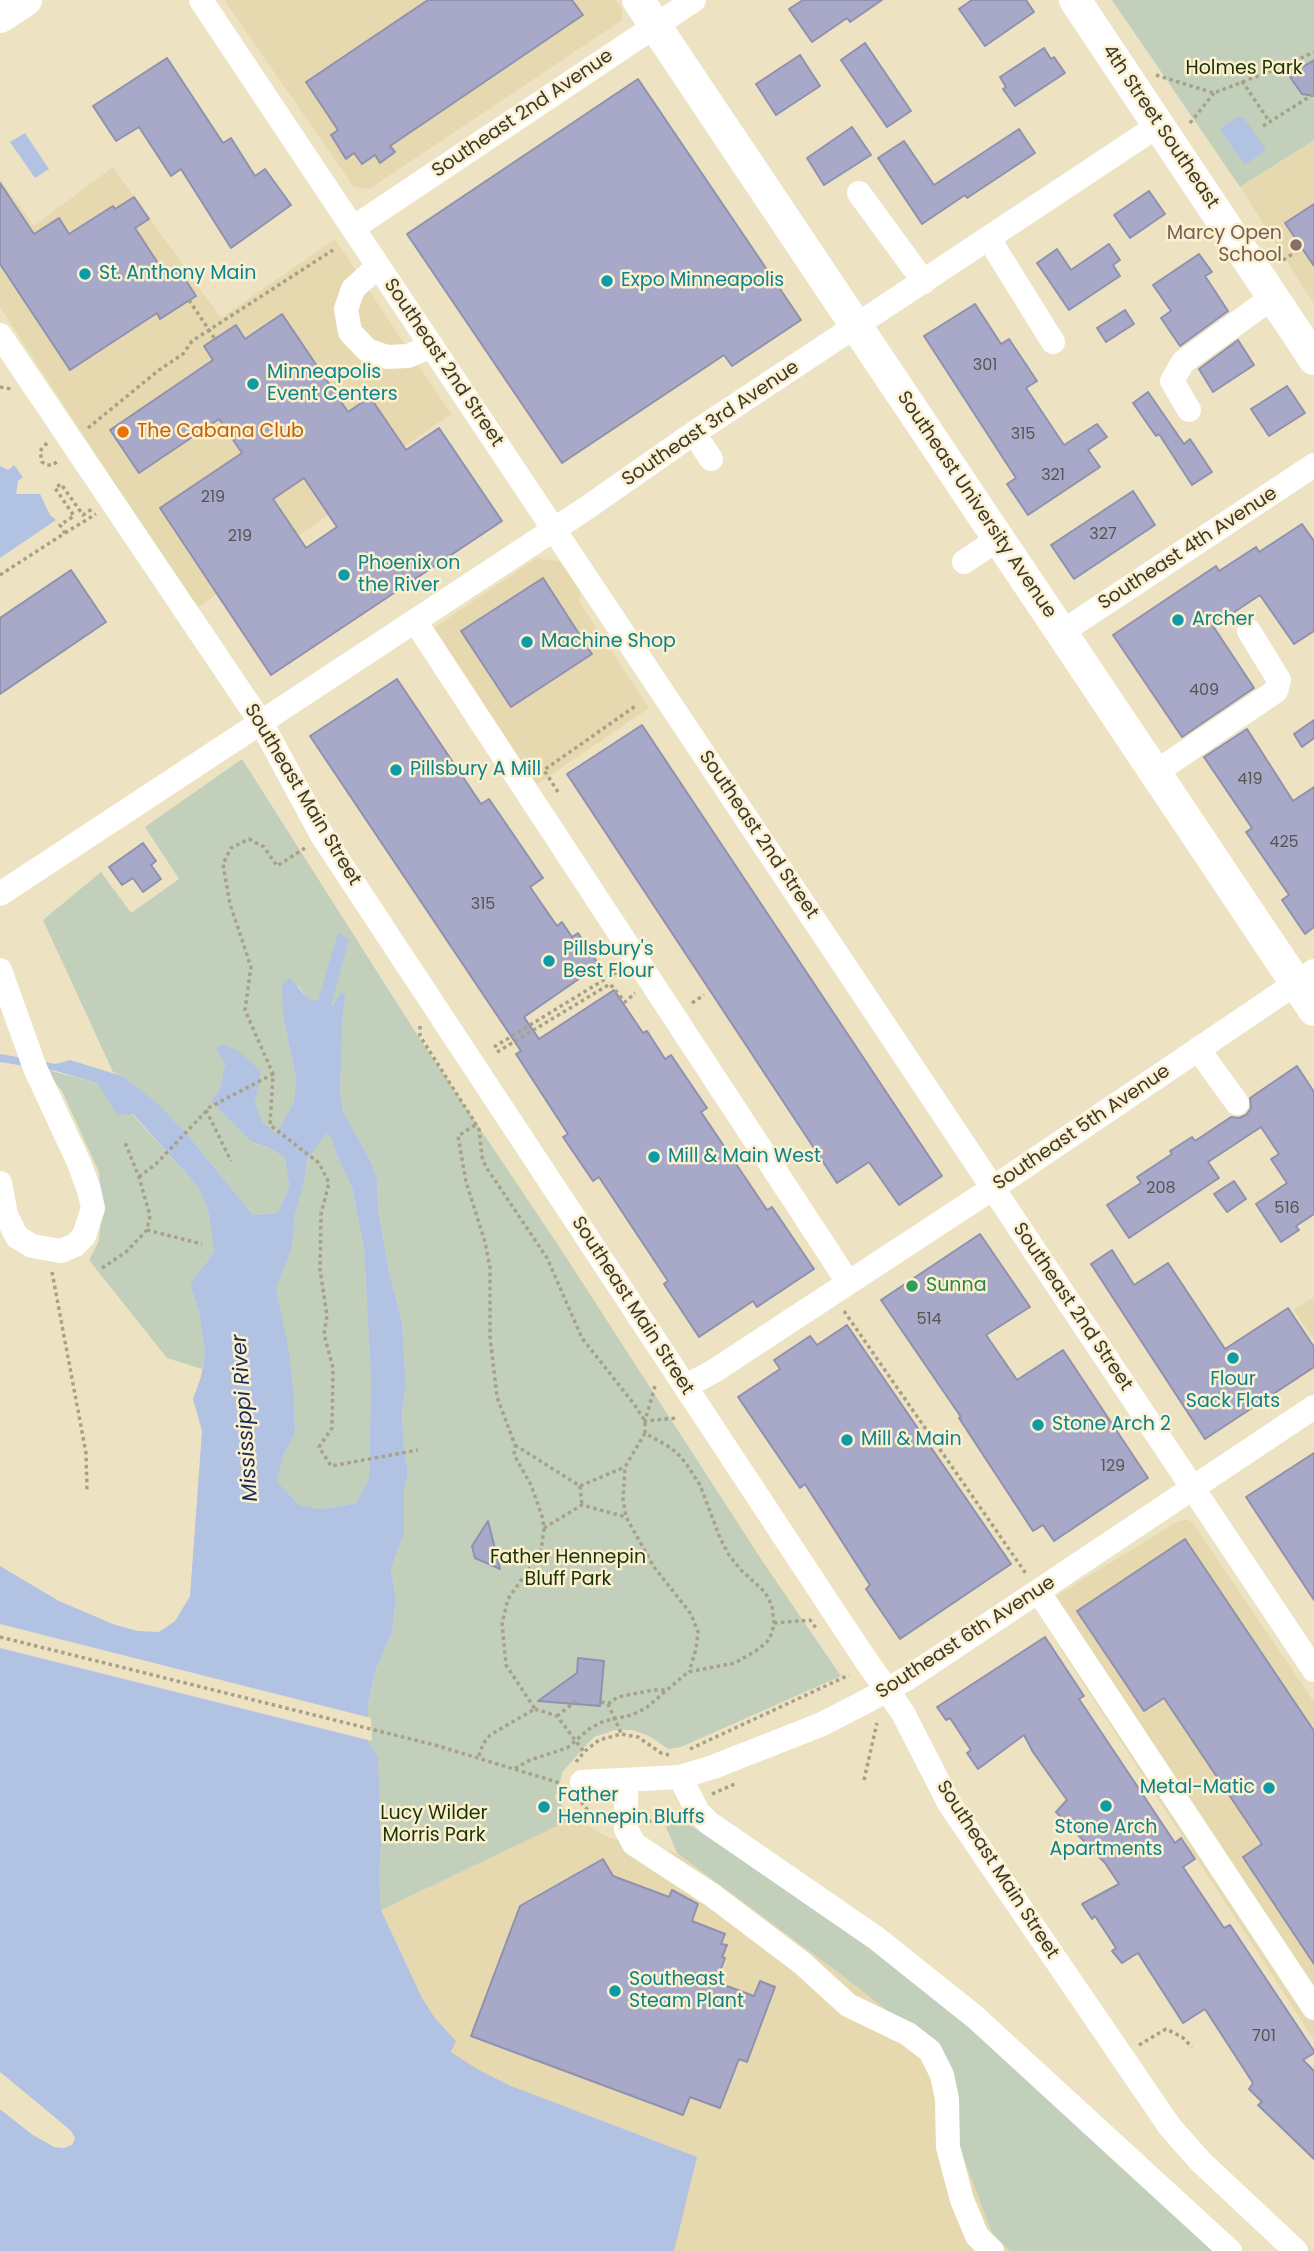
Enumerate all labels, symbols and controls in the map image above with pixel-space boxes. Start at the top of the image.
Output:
street label: 4th Street Southeast [1097,41,1223,213]
street label: Southeast 2nd Avenue [428,45,618,183]
park label: Holmes Park [1185,58,1303,80]
place label: Marcy Open School [1167,223,1282,267]
marker: Marcy Open School [1288,237,1304,253]
place label: St. Anthony Main [99,263,256,285]
marker: St. Anthony Main [77,266,93,282]
place label: Expo Minneapolis [621,270,784,292]
marker: Expo Minneapolis [599,273,615,289]
street label: Southeast 2nd Street [378,275,508,451]
street label: Southeast 3rd Avenue [618,356,804,492]
house number: 301 [973,356,997,376]
place label: Minneapolis Event Centers [267,362,398,406]
marker: Minneapolis Event Centers [245,376,261,392]
street label: Southeast University Avenue [891,387,1061,623]
place label: The Cabana Club [137,421,304,443]
marker: The Cabana Club [115,424,131,440]
house number: 315 [1011,425,1035,445]
house number: 321 [1041,466,1065,486]
street label: Southeast 4th Avenue [1094,483,1282,615]
house number: 219 [201,488,225,508]
house number: 327 [1089,525,1117,545]
house number: 219 [228,527,252,547]
place label: Phoenix on the River [358,553,460,597]
marker: Phoenix on the River [336,567,352,583]
place label: Archer [1192,609,1254,631]
marker: Archer [1170,612,1186,628]
place label: Machine Shop [541,631,676,653]
marker: Machine Shop [519,634,535,650]
house number: 409 [1189,681,1219,701]
street label: Southeast Main Street [239,700,365,890]
street label: Southeast 2nd Street [693,747,823,923]
place label: Pillsbury A Mill [410,759,541,781]
marker: Pillsbury A Mill [388,762,404,778]
house number: 419 [1237,770,1263,790]
house number: 425 [1269,833,1299,853]
house number: 315 [471,895,495,915]
place label: Pillsbury's Best Flour [563,939,654,983]
marker: Pillsbury's Best Flour [541,953,557,969]
street label: Southeast 5th Avenue [989,1060,1175,1196]
place label: Mill & Main West [668,1146,821,1168]
marker: Mill & Main West [646,1149,662,1165]
house number: 208 [1146,1179,1176,1199]
house number: 516 [1274,1199,1300,1219]
street label: Southeast Main Street [566,1213,698,1399]
street label: Southeast 2nd Street [1007,1219,1137,1395]
place label: Sunna [926,1275,986,1297]
marker: Sunna [904,1278,920,1294]
house number: 514 [916,1310,942,1330]
water label: Mississippi River [228,1333,264,1503]
marker: Flour Sack Flats [1225,1350,1241,1366]
place label: Flour Sack Flats [1186,1369,1280,1413]
place label: Stone Arch 2 [1052,1414,1171,1436]
marker: Stone Arch 2 [1030,1417,1046,1433]
place label: Mill & Main [861,1429,962,1451]
marker: Mill & Main [839,1432,855,1448]
house number: 129 [1101,1457,1125,1477]
park label: Father Hennepin Bluff Park [490,1547,646,1591]
street label: Southeast 6th Avenue [872,1572,1060,1704]
street label: Southeast Main Street [931,1777,1063,1963]
place label: Metal-Matic [1140,1777,1255,1799]
marker: Metal-Matic [1261,1780,1277,1796]
place label: Father Hennepin Bluffs [558,1785,705,1829]
marker: Stone Arch Apartments [1098,1798,1114,1814]
marker: Father Hennepin Bluffs [536,1799,552,1815]
park label: Lucy Wilder Morris Park [380,1803,488,1847]
place label: Stone Arch Apartments [1050,1817,1162,1861]
place label: Southeast Steam Plant [629,1969,744,2013]
marker: Southeast Steam Plant [607,1983,623,1999]
house number: 701 [1252,2027,1276,2047]

